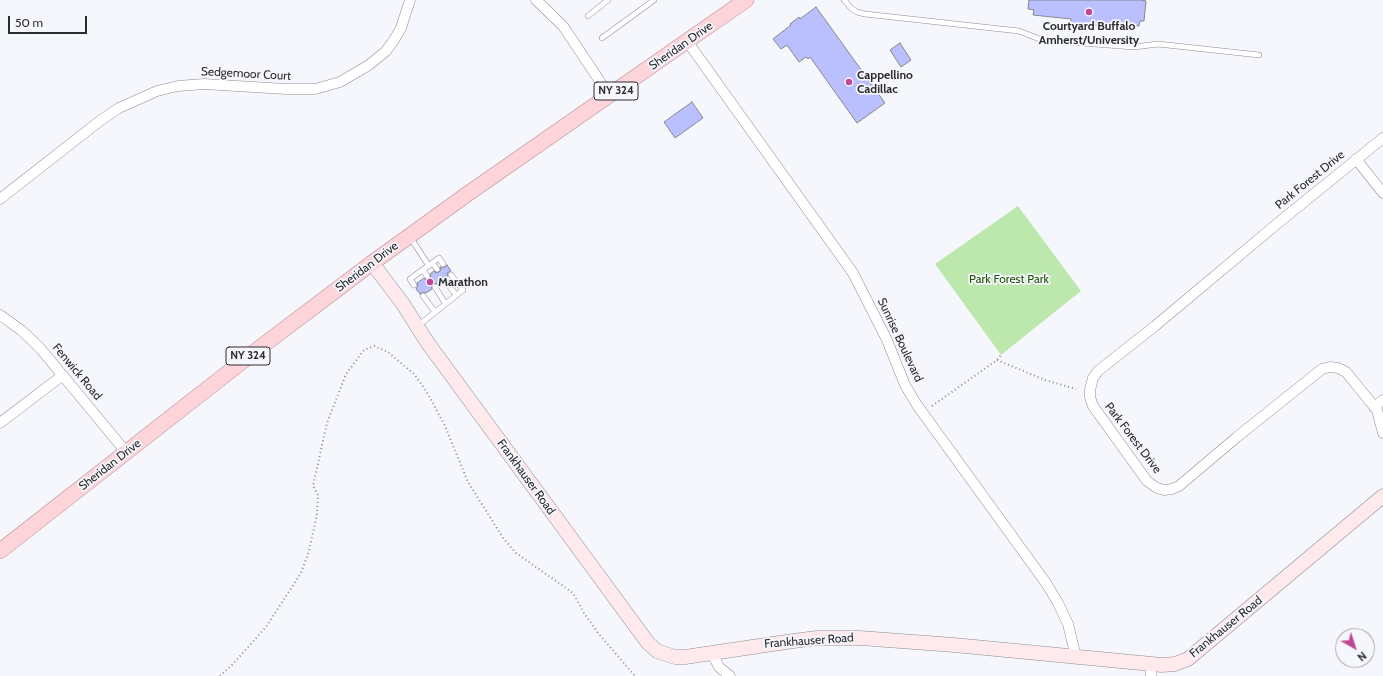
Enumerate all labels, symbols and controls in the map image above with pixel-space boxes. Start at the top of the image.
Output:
marker: Courtyard Buffalo Amherst/University [1084,7,1094,17]
scale bar [10,8,89,34]
text: 50 m [15,15,43,30]
street label: Sheridan Drive [646,19,716,73]
place label: Courtyard Buffalo Amherst/University [1039,19,1139,47]
street label: Sedgemoor Court [201,64,291,84]
place label: Cappellino Cadillac [857,68,913,96]
marker: Cappellino Cadillac [844,77,854,87]
road number: NY 324 [594,82,638,100]
street label: Park Forest Drive [1272,148,1348,212]
street label: Sheridan Drive [333,239,401,295]
park label: Park Forest Park [969,272,1049,286]
place label: Marathon [438,275,488,289]
marker: Marathon [425,277,435,287]
street label: Sunrise Boulevard [874,296,926,384]
street label: Fenwick Road [49,341,105,403]
road number: NY 324 [226,347,270,365]
street label: Park Forest Drive [1102,400,1164,476]
street label: Sheridan Drive [76,436,144,494]
street label: Frankhauser Road [494,437,558,517]
street label: Frankhauser Road [1187,593,1265,661]
north arrow [1335,628,1375,668]
street label: Frankhauser Road [764,631,854,651]
text: N [1354,649,1369,664]

